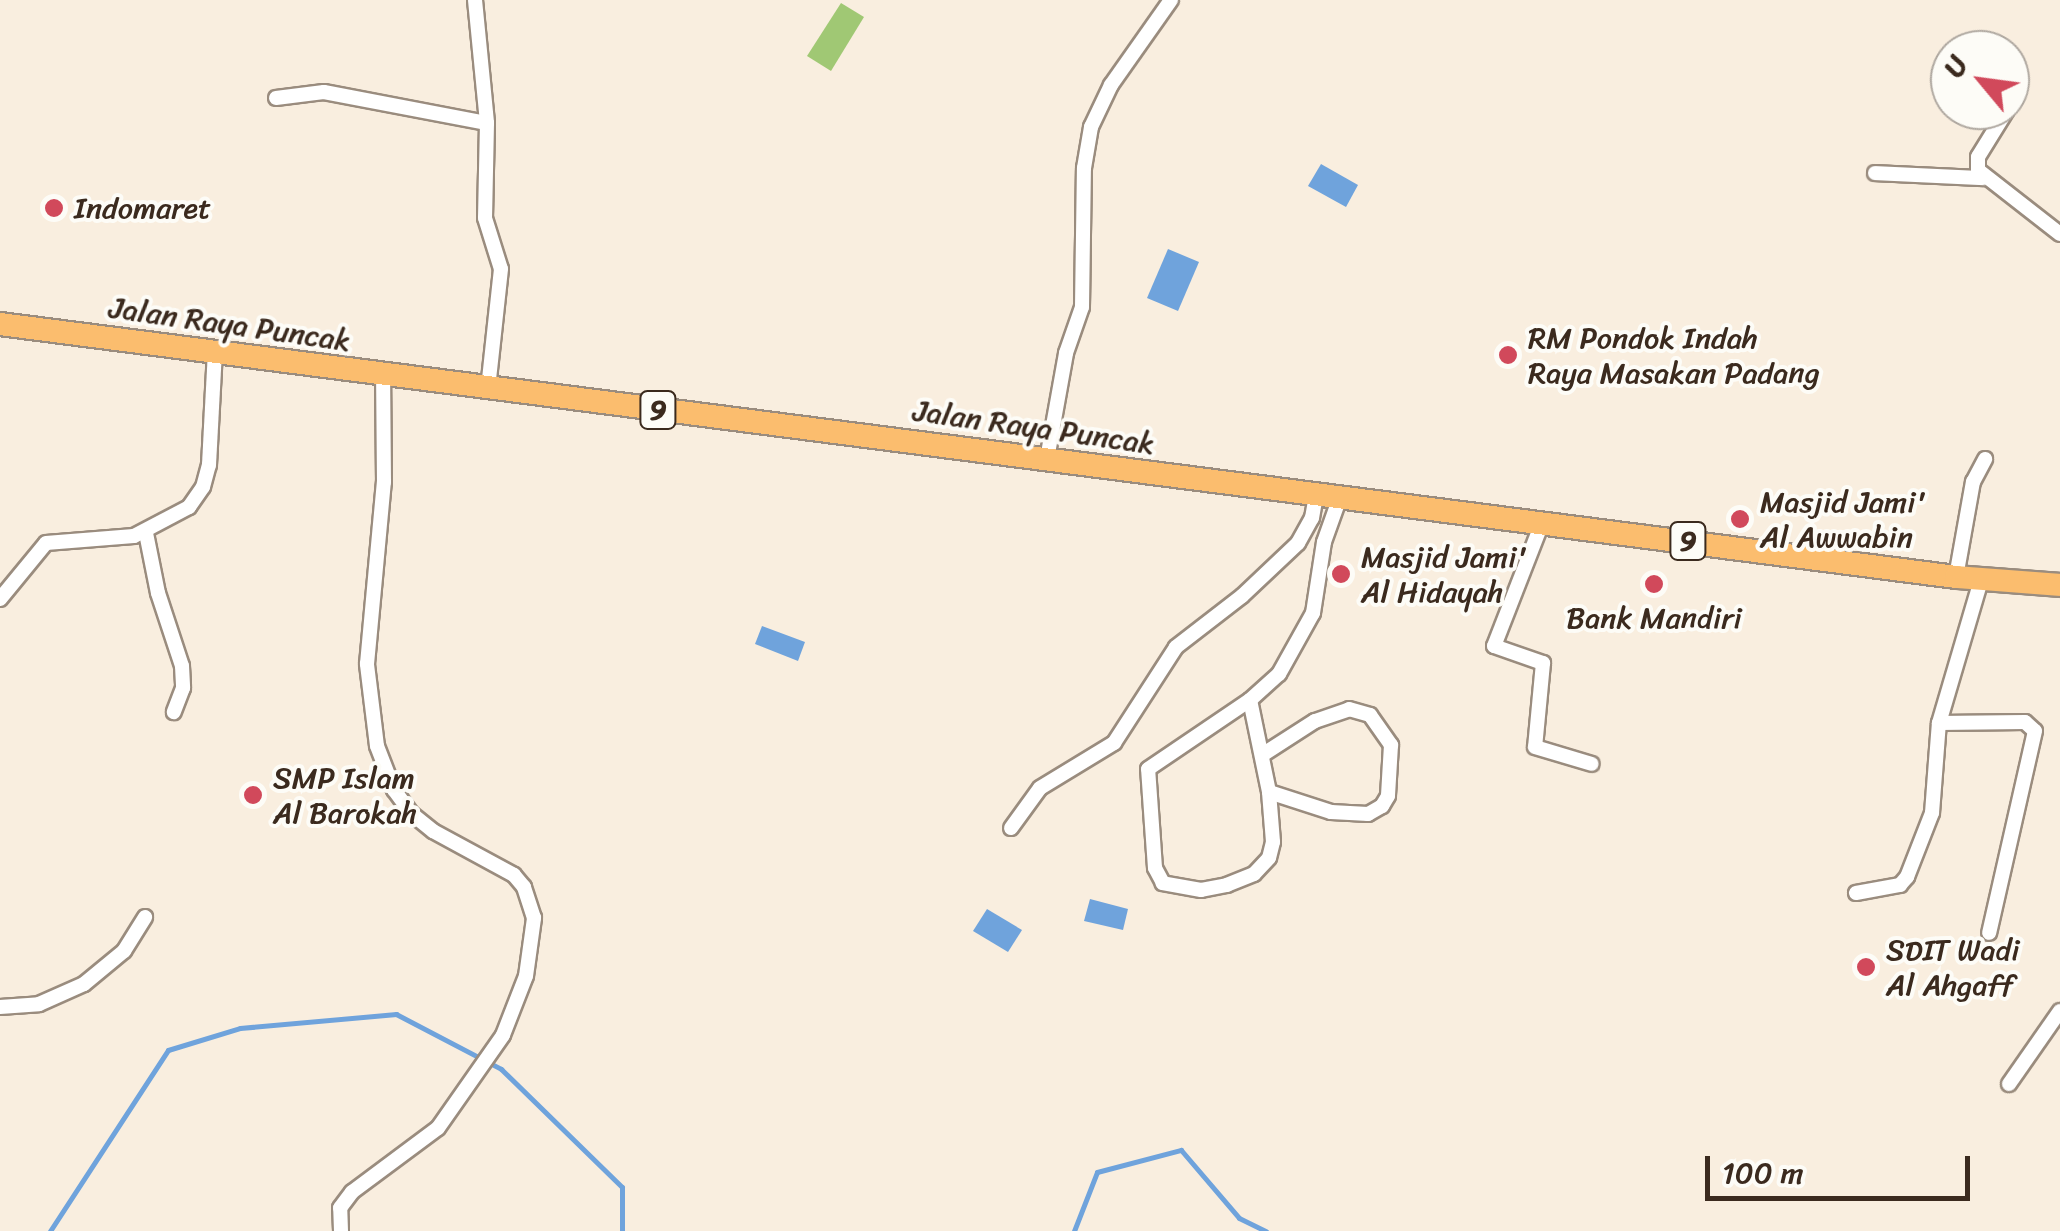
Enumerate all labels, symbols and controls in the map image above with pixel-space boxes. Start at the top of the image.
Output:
north arrow [1930,30,2030,130]
text: U [1929,46,1981,86]
place label: Indomaret [74,190,211,226]
marker: Indomaret [43,197,65,219]
street label: Jalan Raya Puncak [106,289,354,359]
place label: RM Pondok Indah Raya Masakan Padang [1528,320,1819,390]
marker: RM Pondok Indah Raya Masakan Padang [1497,344,1519,366]
road number: 9 [638,387,678,433]
street label: Jalan Raya Puncak [910,392,1158,462]
place label: Masjid Jami' Al Awwabin [1760,484,1927,554]
marker: Masjid Jami' Al Awwabin [1729,508,1751,530]
road number: 9 [1668,518,1708,564]
place label: Masjid Jami' Al Hidayah [1361,539,1528,610]
marker: Masjid Jami' Al Hidayah [1330,563,1352,585]
marker: Bank Mandiri [1643,573,1665,595]
place label: Bank Mandiri [1567,600,1741,636]
place label: SMP Islam Al Barokah [273,760,417,830]
marker: SMP Islam Al Barokah [242,784,264,806]
place label: SDIT Wadi Al Ahgaff [1886,932,2020,1002]
marker: SDIT Wadi Al Ahgaff [1855,956,1877,978]
scale bar [1710,1136,1975,1198]
text: 100 m [1722,1146,1804,1200]

